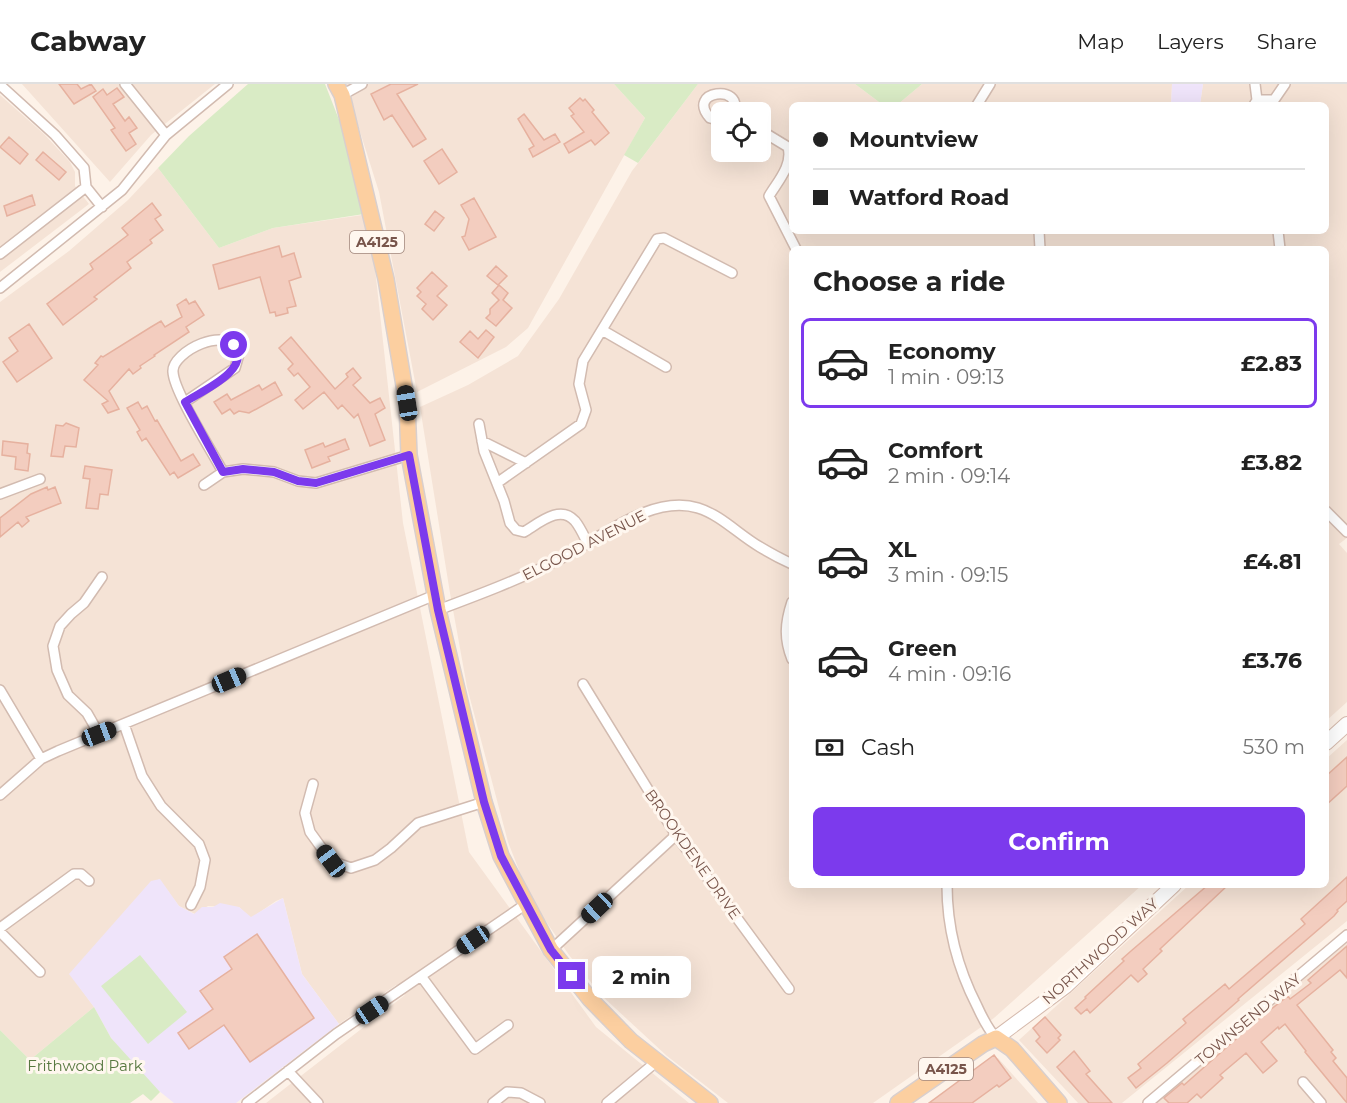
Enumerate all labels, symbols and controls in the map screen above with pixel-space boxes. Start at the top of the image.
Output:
text: Cabway [30,24,146,58]
text: Map [1077,29,1124,54]
text: Layers [1157,29,1224,54]
text: Share [1257,29,1317,54]
map controls [711,102,771,162]
button: locate [711,102,771,162]
text: Mountview [849,126,978,153]
text: Watford Road [849,184,1009,211]
road number: A4125 [350,231,404,253]
text: Choose a ride [813,265,1005,298]
route start [220,331,247,358]
icon: car [816,336,870,390]
text: Economy [888,338,996,365]
text: £2.83 [1241,350,1302,377]
text: 1 min · 09:13 [888,365,1004,389]
car [395,384,419,422]
icon: car [816,435,870,489]
text: Comfort [888,437,983,464]
text: £3.82 [1241,449,1302,476]
text: 2 min · 09:14 [888,464,1010,488]
street label: ELGOOD AVENUE [519,506,649,584]
icon: car [816,534,870,588]
text: XL [888,536,917,563]
text: £4.81 [1243,548,1302,575]
text: 3 min · 09:15 [888,563,1008,587]
icon: car [816,633,870,687]
text: Green [888,635,957,662]
text: £3.76 [1242,647,1302,674]
text: 4 min · 09:16 [888,662,1011,686]
car [209,665,249,695]
car [79,719,119,749]
icon: cash [813,731,846,764]
text: Cash [861,734,915,761]
text: 530 m [1243,735,1305,759]
street label: BROOKDENE DRIVE [641,785,745,923]
button: Confirm [813,807,1305,876]
car [313,841,349,881]
car [578,889,616,927]
street label: NORTHWOOD WAY [1038,894,1162,1008]
car [453,922,493,958]
callout: 2 min [593,955,692,997]
route end [558,962,585,989]
text: 2 min [612,965,671,989]
street label: TOWNSEND WAY [1191,969,1305,1069]
car [352,992,392,1028]
park label: Frithwood Park [27,1056,143,1075]
road number: A4125 [919,1058,973,1080]

